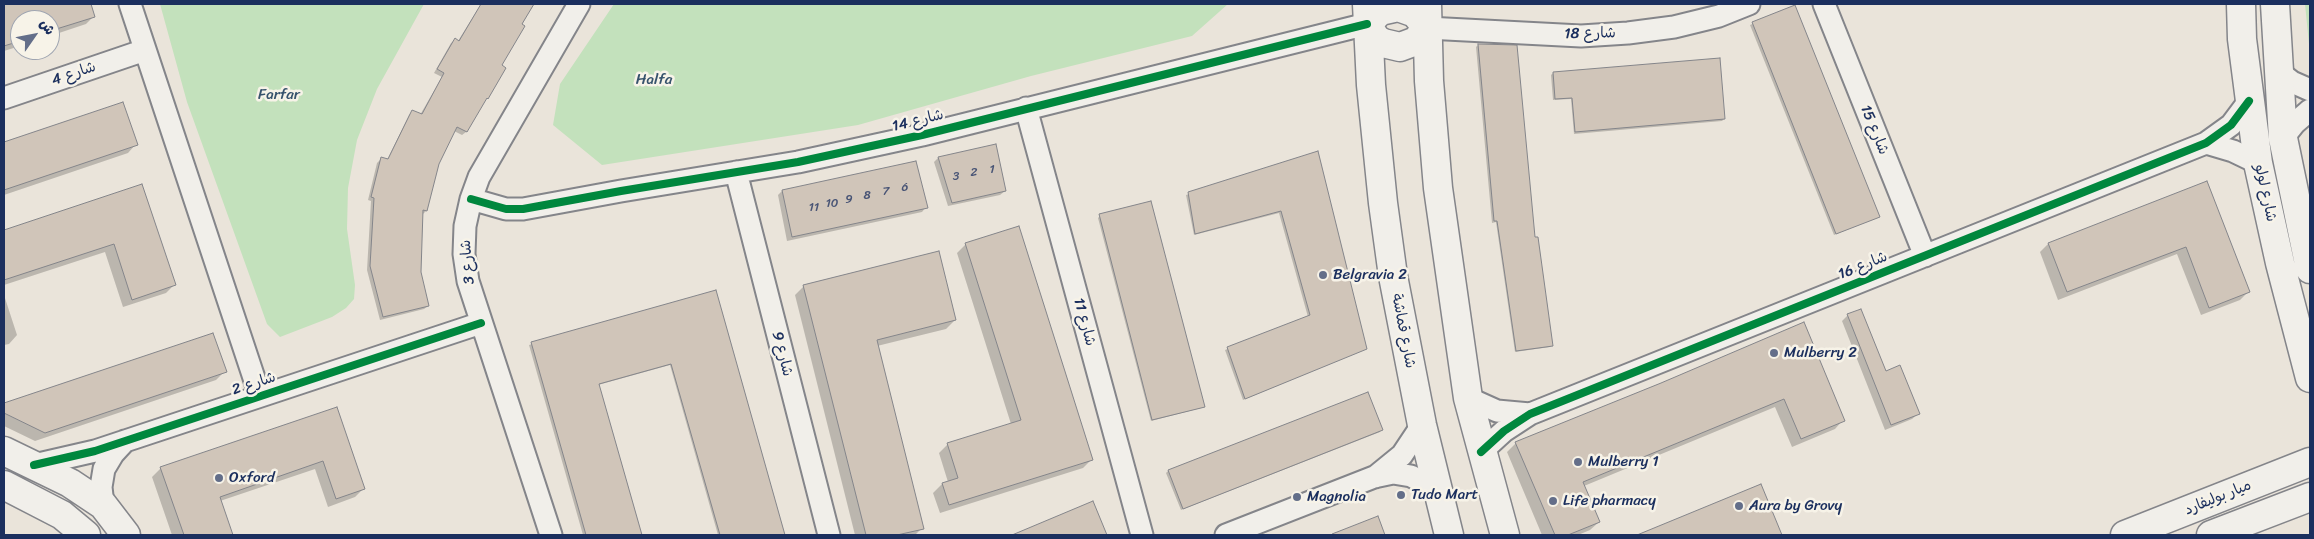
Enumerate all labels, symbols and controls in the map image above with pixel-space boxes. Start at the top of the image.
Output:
north arrow [10,10,60,60]
text: ش [32,14,62,40]
street label: شارع 18 [1564,25,1616,43]
street label: شارع 4 [49,58,99,90]
park label: Halfa [636,71,672,89]
park label: Farfar [258,86,300,104]
street label: شارع 15 [1856,103,1892,157]
street label: شارع 14 [891,106,945,136]
house number: 1 [989,163,995,177]
street label: شارع لولو [2250,163,2280,223]
house number: 2 [971,166,977,180]
house number: 3 [953,170,959,184]
house number: 6 [902,181,908,195]
house number: 7 [883,185,889,199]
house number: 8 [863,189,871,203]
house number: 9 [845,193,853,207]
house number: 10 [826,197,838,211]
house number: 11 [809,201,819,215]
street label: شارع 3 [457,239,479,285]
street label: شارع 16 [1836,248,1890,284]
place label: Belgravia 2 [1333,266,1407,284]
marker: Belgravia 2 [1317,269,1329,281]
street label: شارع قماشة [1387,292,1419,370]
street label: شارع 11 [1069,296,1099,348]
street label: شارع 9 [768,330,796,378]
place label: Mulberry 2 [1784,344,1857,362]
marker: Mulberry 2 [1768,347,1780,359]
street label: شارع 2 [230,368,278,400]
place label: Mulberry 1 [1588,453,1659,471]
marker: Mulberry 1 [1572,456,1584,468]
place label: Oxford [229,469,275,487]
marker: Oxford [213,472,225,484]
street label: ميار بوليفارد [2182,476,2254,520]
place label: Tudo Mart [1411,486,1478,504]
place label: Magnolia [1307,488,1366,506]
marker: Tudo Mart [1395,489,1407,501]
marker: Magnolia [1291,491,1303,503]
place label: Life pharmacy [1563,492,1656,510]
marker: Life pharmacy [1547,495,1559,507]
place label: Aura by Grovy [1749,497,1842,515]
marker: Aura by Grovy [1733,500,1745,512]

